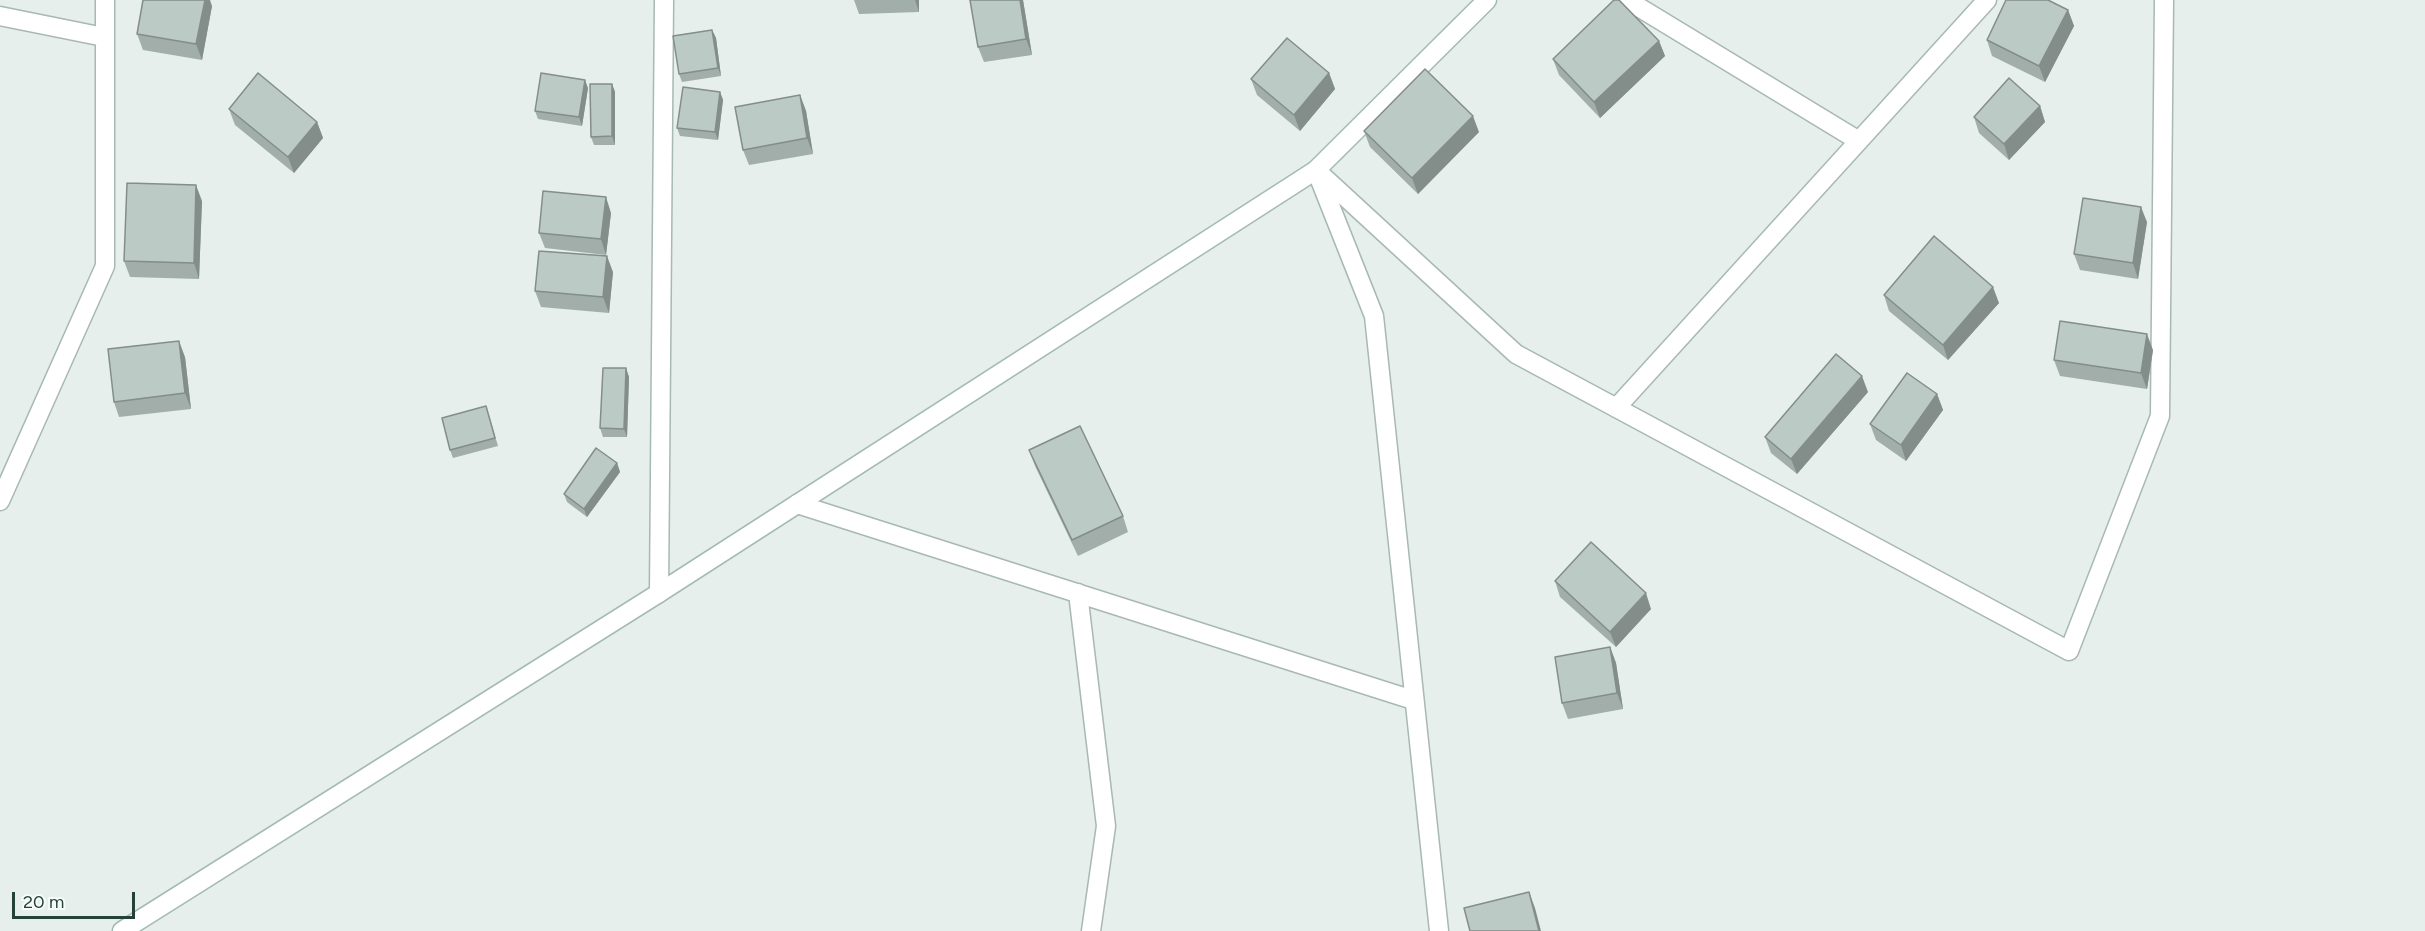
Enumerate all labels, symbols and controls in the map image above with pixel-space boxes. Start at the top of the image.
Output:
scale bar [15,880,138,918]
text: 20 m [23,891,64,913]

